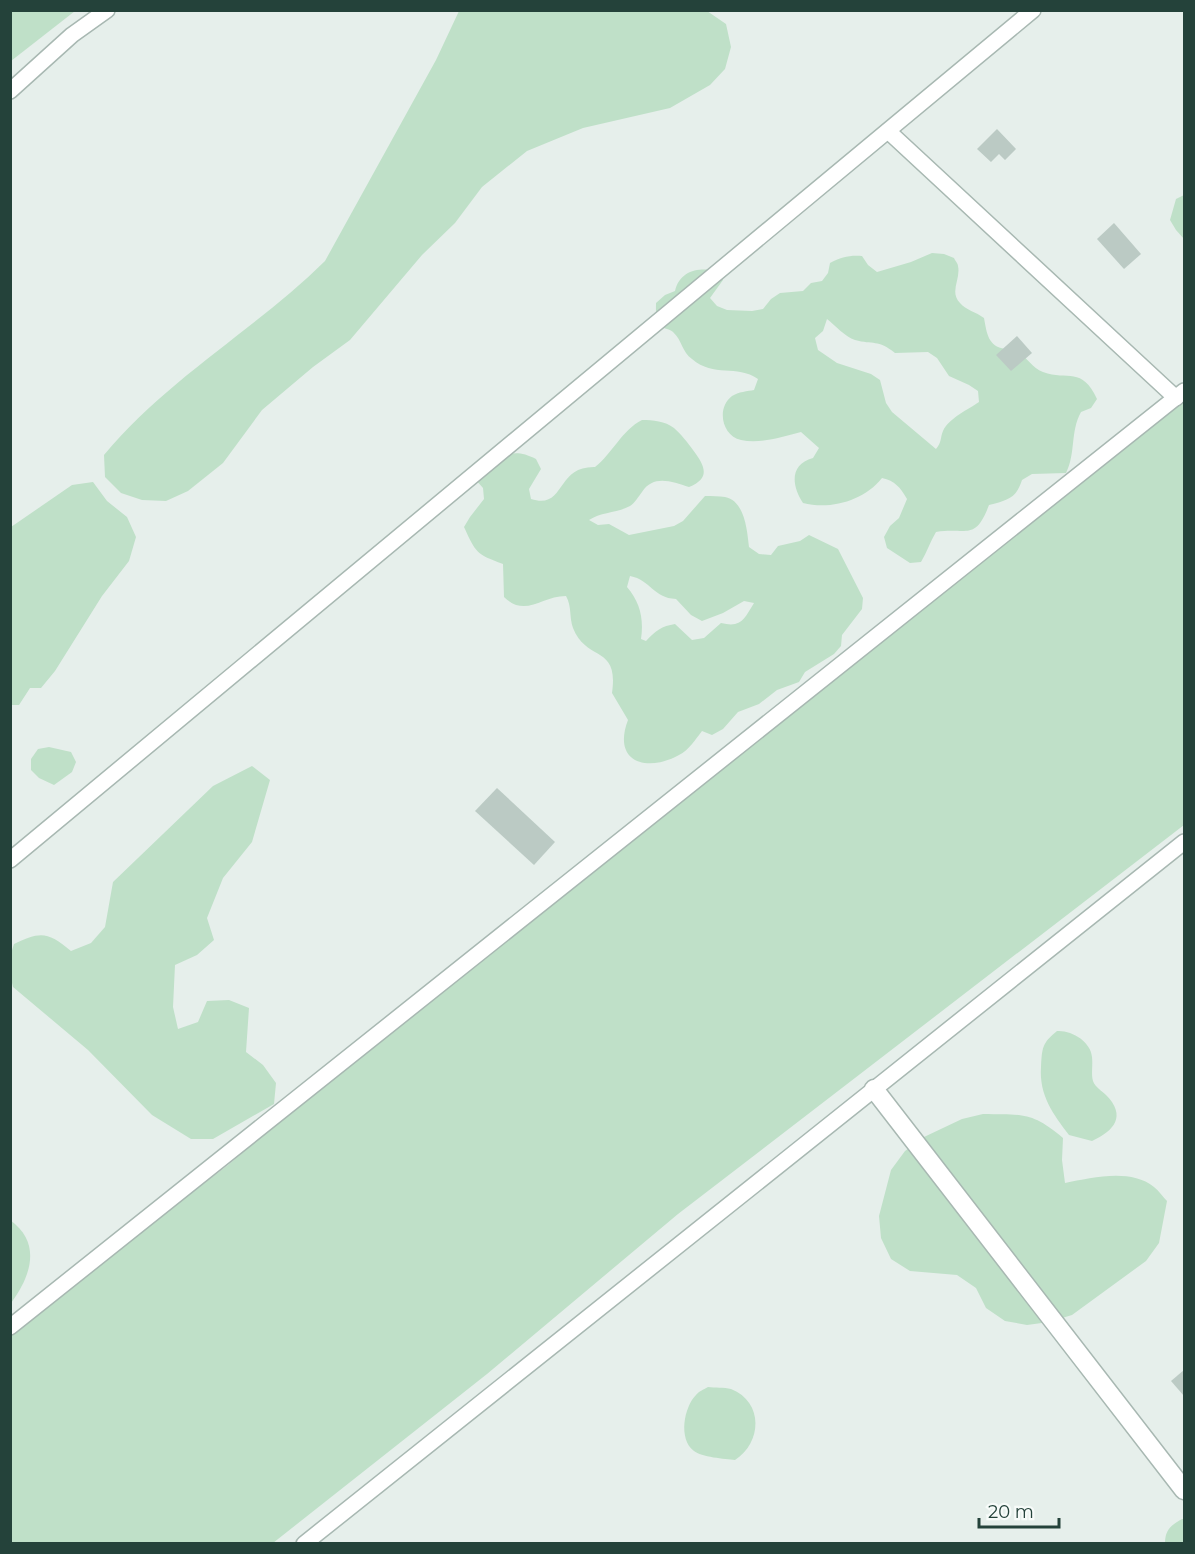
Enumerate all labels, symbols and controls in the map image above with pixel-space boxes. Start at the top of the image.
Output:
scale bar [979,1491,1058,1529]
text: 20 m [988,1501,1034,1523]

